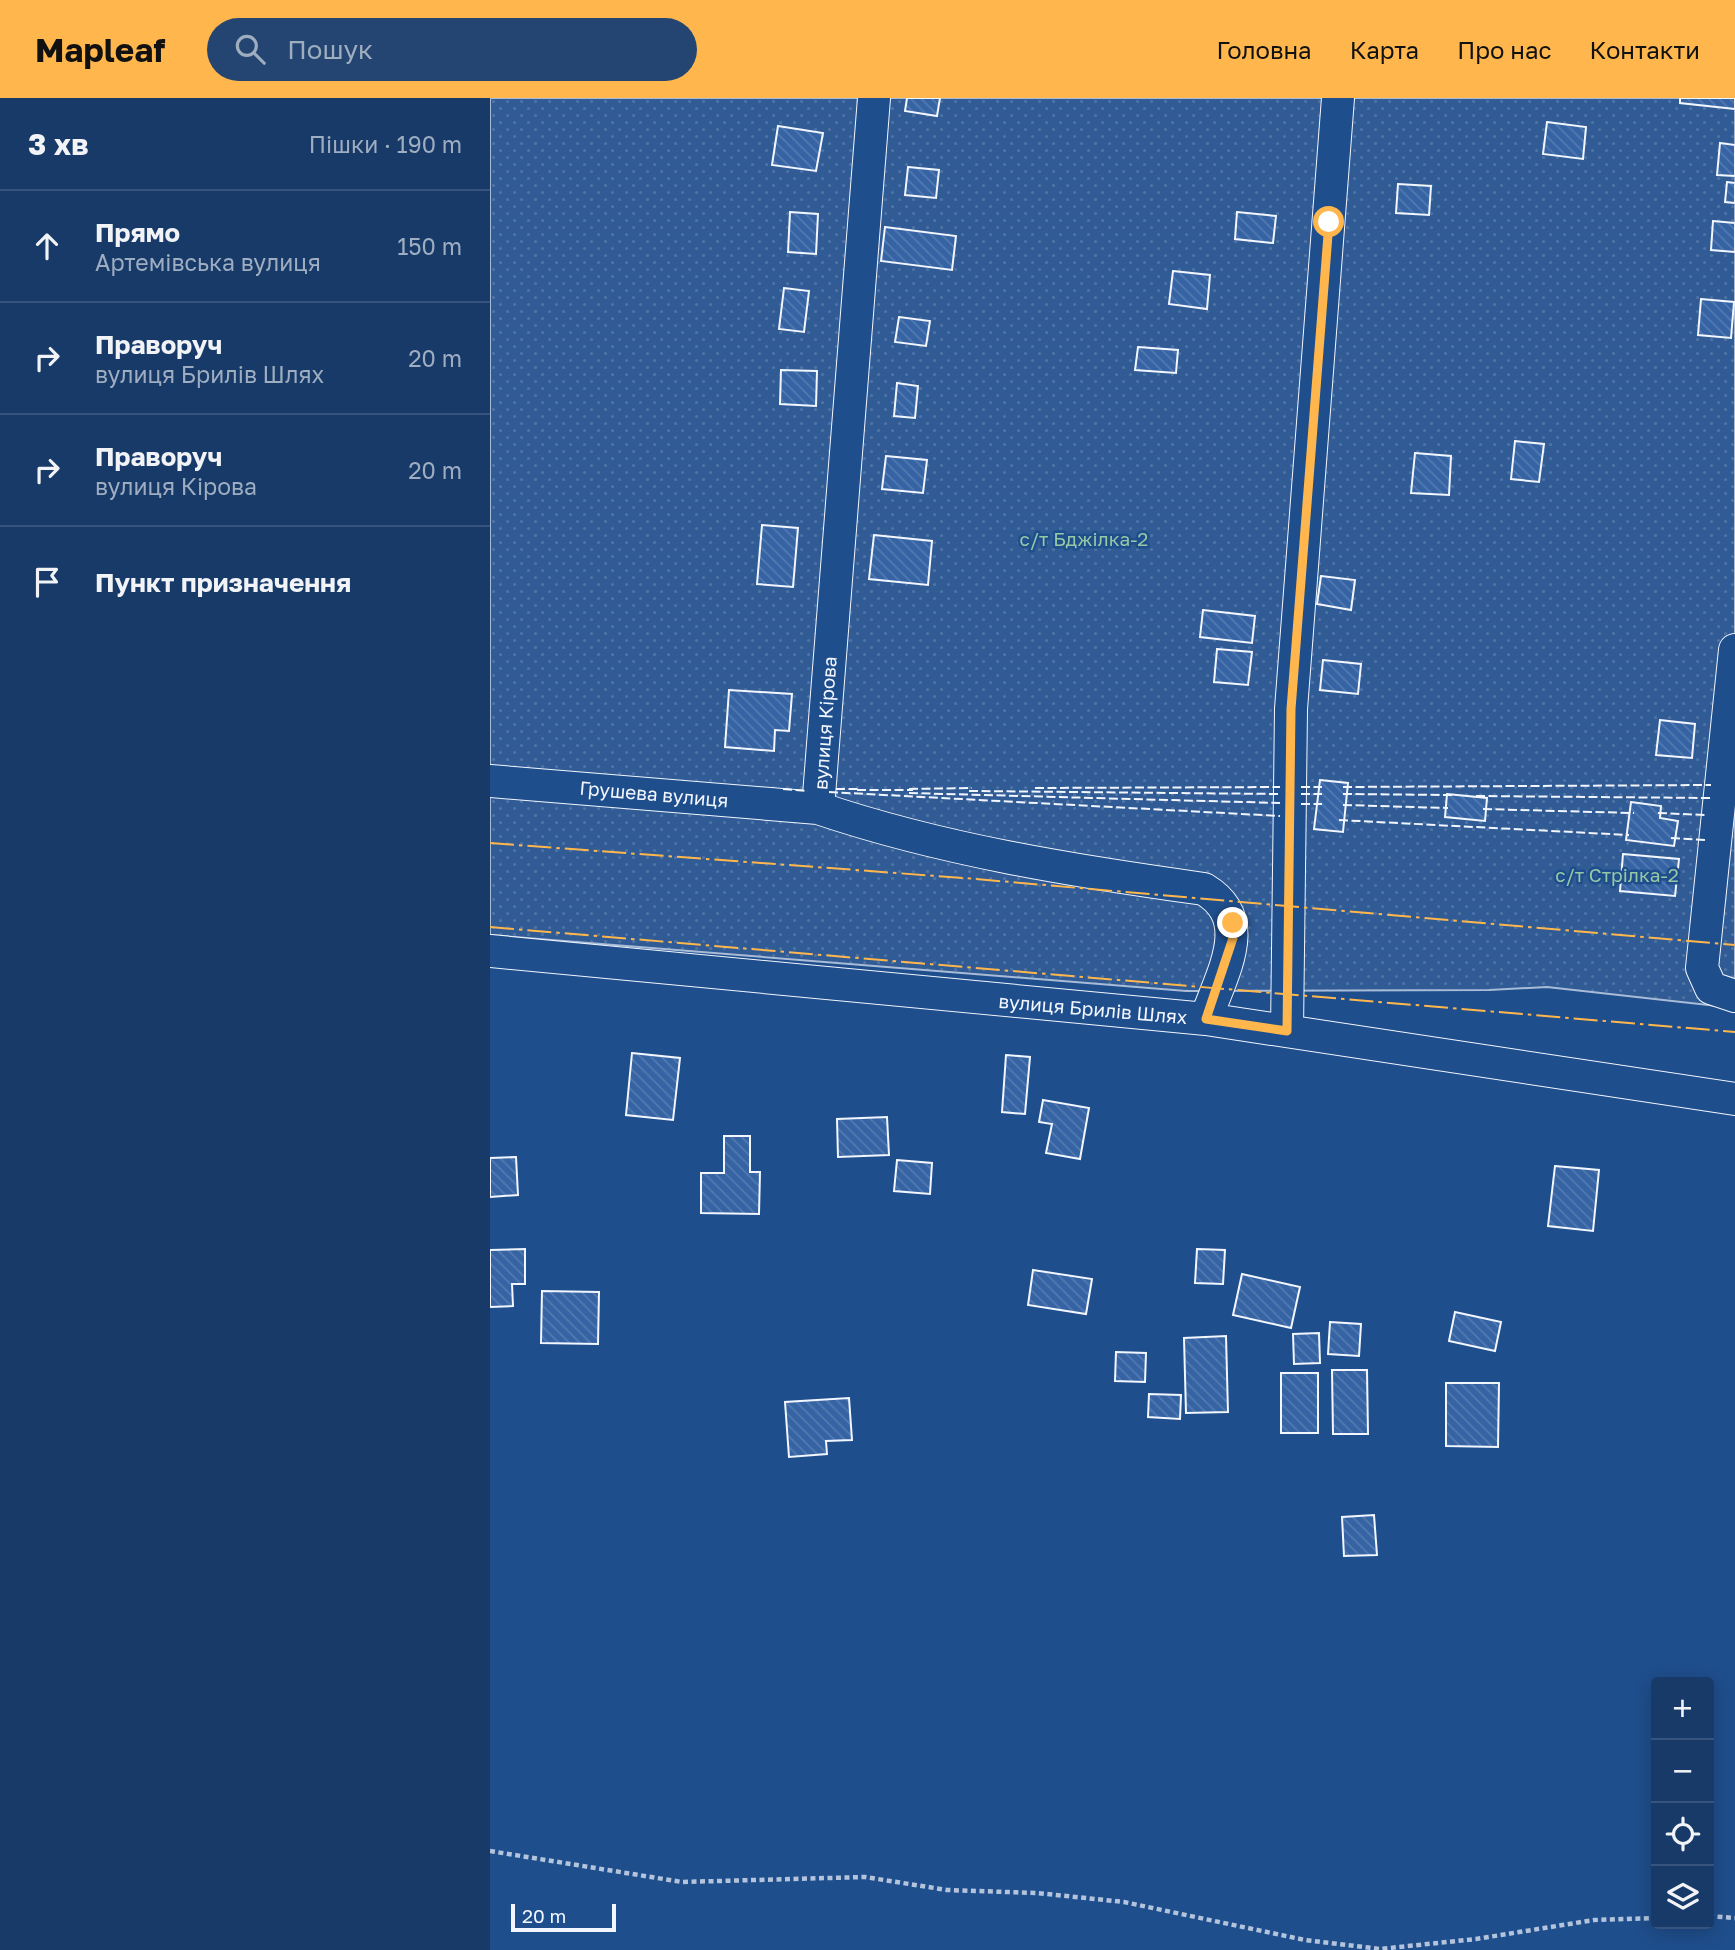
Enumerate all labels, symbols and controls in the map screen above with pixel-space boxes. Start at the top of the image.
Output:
search box [207,18,697,81]
text: Mapleaf [35,30,165,69]
icon: search [231,30,269,68]
text: Пошук [287,34,373,65]
text: Головна [1216,35,1312,64]
text: Карта [1350,35,1419,64]
text: Про нас [1457,35,1552,64]
text: Контакти [1590,35,1700,64]
text: 3 хв [28,126,89,162]
text: Пішки · 190 m [309,130,462,158]
route start [1313,206,1344,237]
text: Прямо [95,217,180,248]
icon: ahead [28,227,66,265]
text: 150 m [397,232,462,260]
text: Артемівська вулиця [95,248,321,276]
text: Праворуч [95,329,223,360]
icon: right [28,339,66,377]
text: 20 m [408,344,462,372]
text: вулиця Брилів Шлях [95,360,324,388]
text: Праворуч [95,441,223,472]
icon: right [28,451,66,489]
text: 20 m [408,456,462,484]
text: вулиця Кірова [95,472,257,500]
park label: с/т Бджілка-2 [1020,527,1148,550]
icon: arrive [28,563,66,601]
text: Пункт призначення [95,567,351,598]
street label: вулиця Кірова [808,655,841,791]
street label: Грушева вулиця [579,776,729,811]
park label: с/т Стрілка-2 [1555,863,1679,886]
route end [1217,907,1248,938]
street label: вулиця Брилів Шлях [998,989,1188,1028]
map controls [1651,1677,1714,1929]
button: + [1651,1677,1714,1740]
button: − [1651,1740,1714,1803]
button: locate [1651,1803,1714,1866]
button: layers [1651,1866,1714,1929]
scale bar [511,1901,616,1933]
text: 20 m [522,1904,566,1927]

